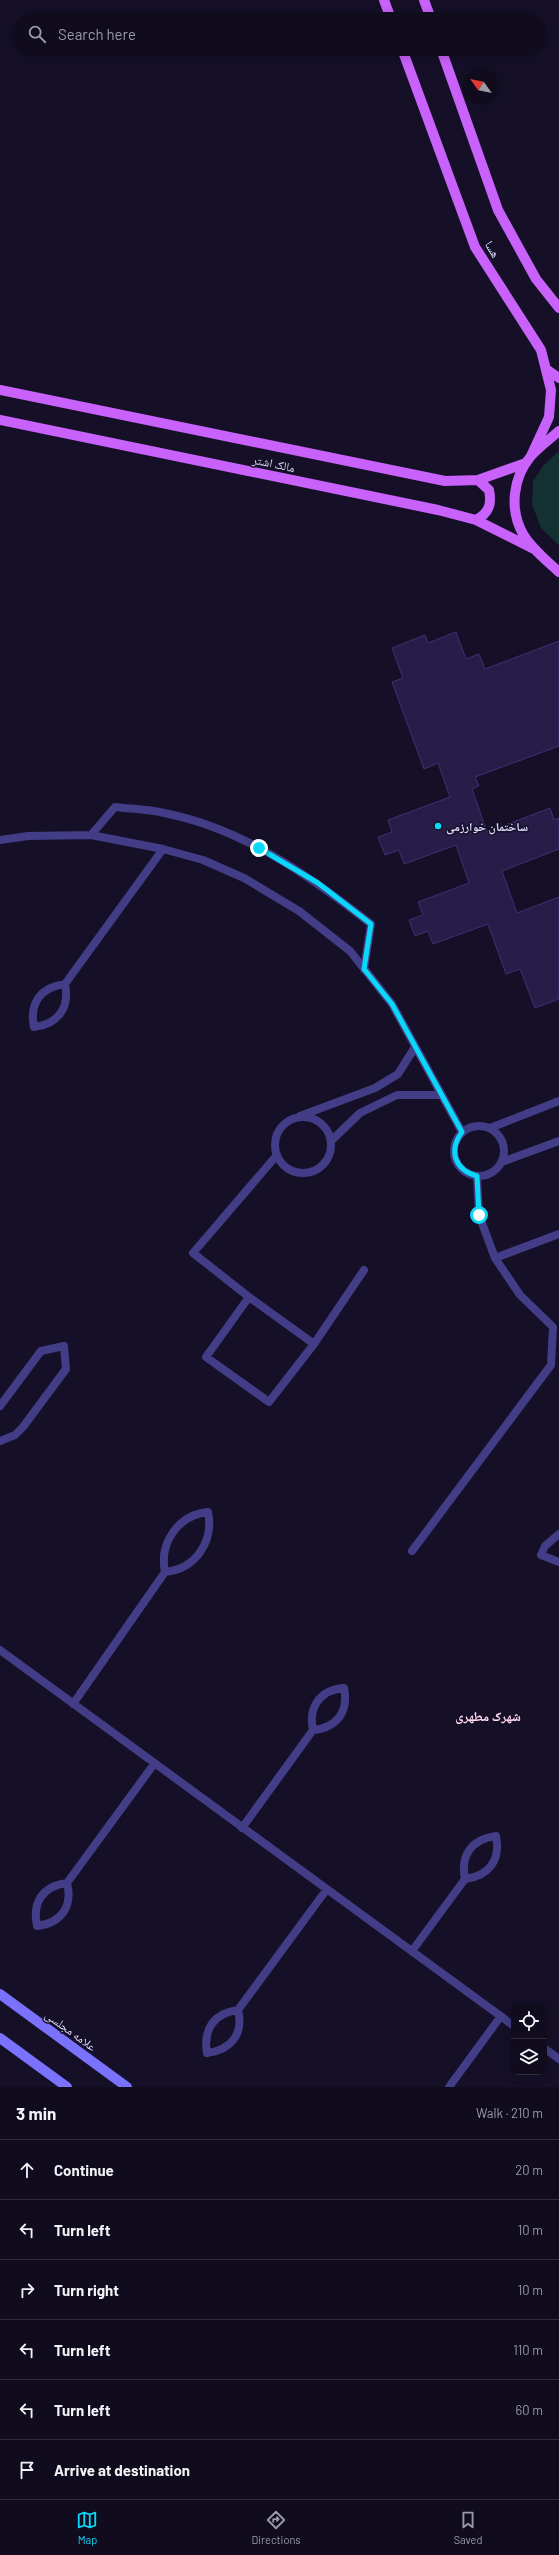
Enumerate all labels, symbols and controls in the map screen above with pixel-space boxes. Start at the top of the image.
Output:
search box [12,12,547,56]
icon: search [26,23,48,45]
text: Search here [58,25,136,43]
north arrow [463,68,499,104]
street label: هسا [483,238,503,260]
street label: مالک اشتر [251,452,296,474]
place label: ساختمان خوارزمی [446,819,528,835]
marker: ساختمان خوارزمی [433,821,443,831]
route end [250,839,268,857]
route start [470,1206,488,1224]
district label: شهرک مطهری [455,1708,521,1724]
map controls [511,2003,547,2075]
button: locate [511,2003,547,2039]
street label: علامه مجلسی [42,2007,99,2054]
button: layers [511,2039,547,2075]
text: 3 min [16,2103,56,2123]
text: Walk · 210 m [476,2105,543,2121]
icon: ahead [16,2159,38,2181]
text: Continue [54,2161,114,2179]
text: 20 m [515,2162,543,2178]
icon: left [16,2219,38,2241]
text: Turn left [54,2221,110,2239]
text: 10 m [518,2222,543,2238]
icon: right [16,2279,38,2301]
text: Turn right [54,2281,119,2299]
text: 10 m [518,2282,543,2298]
icon: left [16,2339,38,2361]
text: Turn left [54,2341,110,2359]
text: 110 m [513,2342,543,2358]
icon: left [16,2399,38,2421]
text: Turn left [54,2401,110,2419]
text: 60 m [516,2402,543,2418]
icon: arrive [16,2459,38,2481]
text: Arrive at destination [54,2461,190,2479]
tab: Map [76,2509,98,2546]
tab: Directions [251,2509,301,2546]
tab: Saved [454,2509,483,2546]

